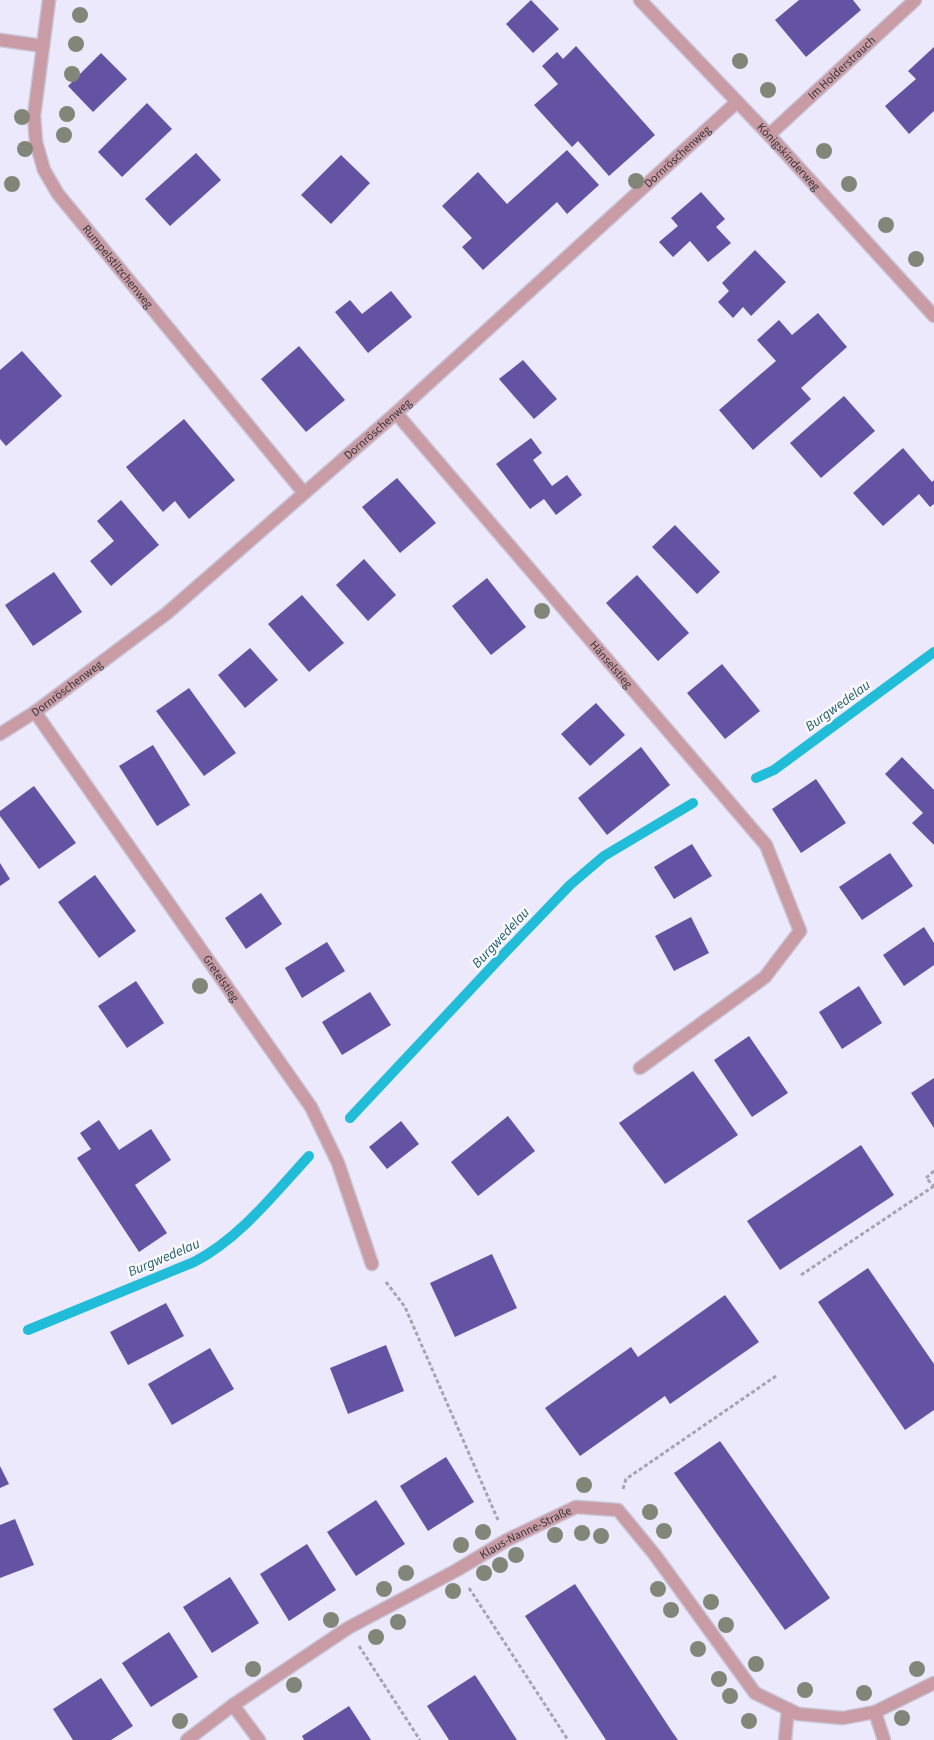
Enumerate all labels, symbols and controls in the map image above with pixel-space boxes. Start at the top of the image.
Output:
street label: Im Holderstrauch [804,32,879,104]
street label: Königskinderweg [753,119,824,195]
street label: Dornröschenweg [640,122,714,192]
street label: Rumpelstilzchenweg [78,221,157,312]
street label: Dornröschenweg [340,394,415,464]
street label: Hänselstieg [586,637,637,692]
street label: Dornröschenweg [28,656,106,721]
water label: Burgwedelau [801,675,875,737]
water label: Burgwedelau [468,903,534,973]
street label: Gretelstieg [199,951,244,1005]
water label: Burgwedelau [125,1234,203,1282]
street label: Klaus-Nanne-Straße [476,1502,574,1563]

